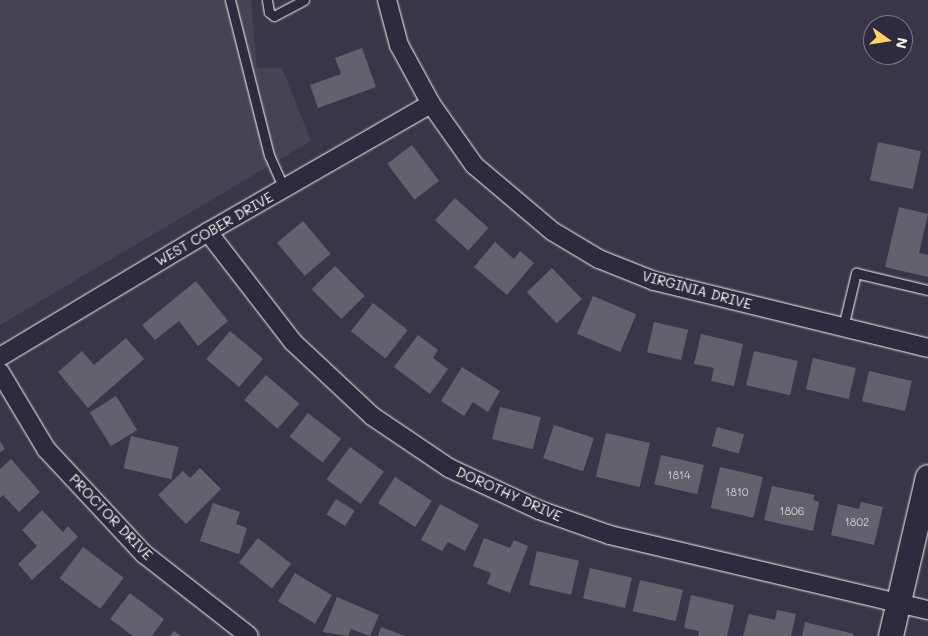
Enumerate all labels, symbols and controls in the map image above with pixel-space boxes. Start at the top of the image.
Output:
north arrow [863,15,913,65]
text: N [892,36,913,51]
street label: WEST COBER DRIVE [152,188,276,270]
street label: VIRGINIA DRIVE [640,267,754,313]
street label: DOROTHY DRIVE [454,463,564,525]
house number: 1814 [668,468,690,482]
street label: PROCTOR DRIVE [66,471,156,563]
house number: 1810 [725,485,749,499]
house number: 1806 [779,504,805,518]
house number: 1802 [845,515,869,529]

